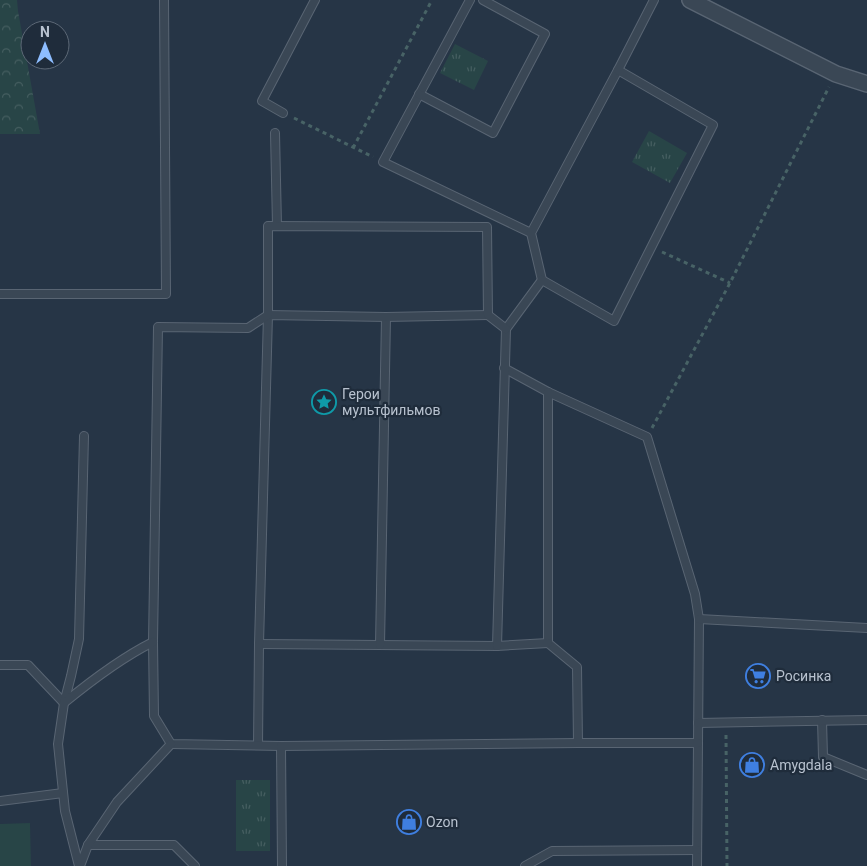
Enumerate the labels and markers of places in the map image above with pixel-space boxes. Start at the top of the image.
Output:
place label: Герои мультфильмов [342,386,440,418]
place icon: Герои мультфильмов [311,389,337,415]
supermarket icon: Росинка [745,663,771,689]
place label: Росинка [776,668,831,684]
shop icon: Amygdala [739,752,765,778]
place label: Amygdala [770,757,832,773]
shop icon: Ozon [396,809,422,835]
place label: Ozon [426,814,458,830]

